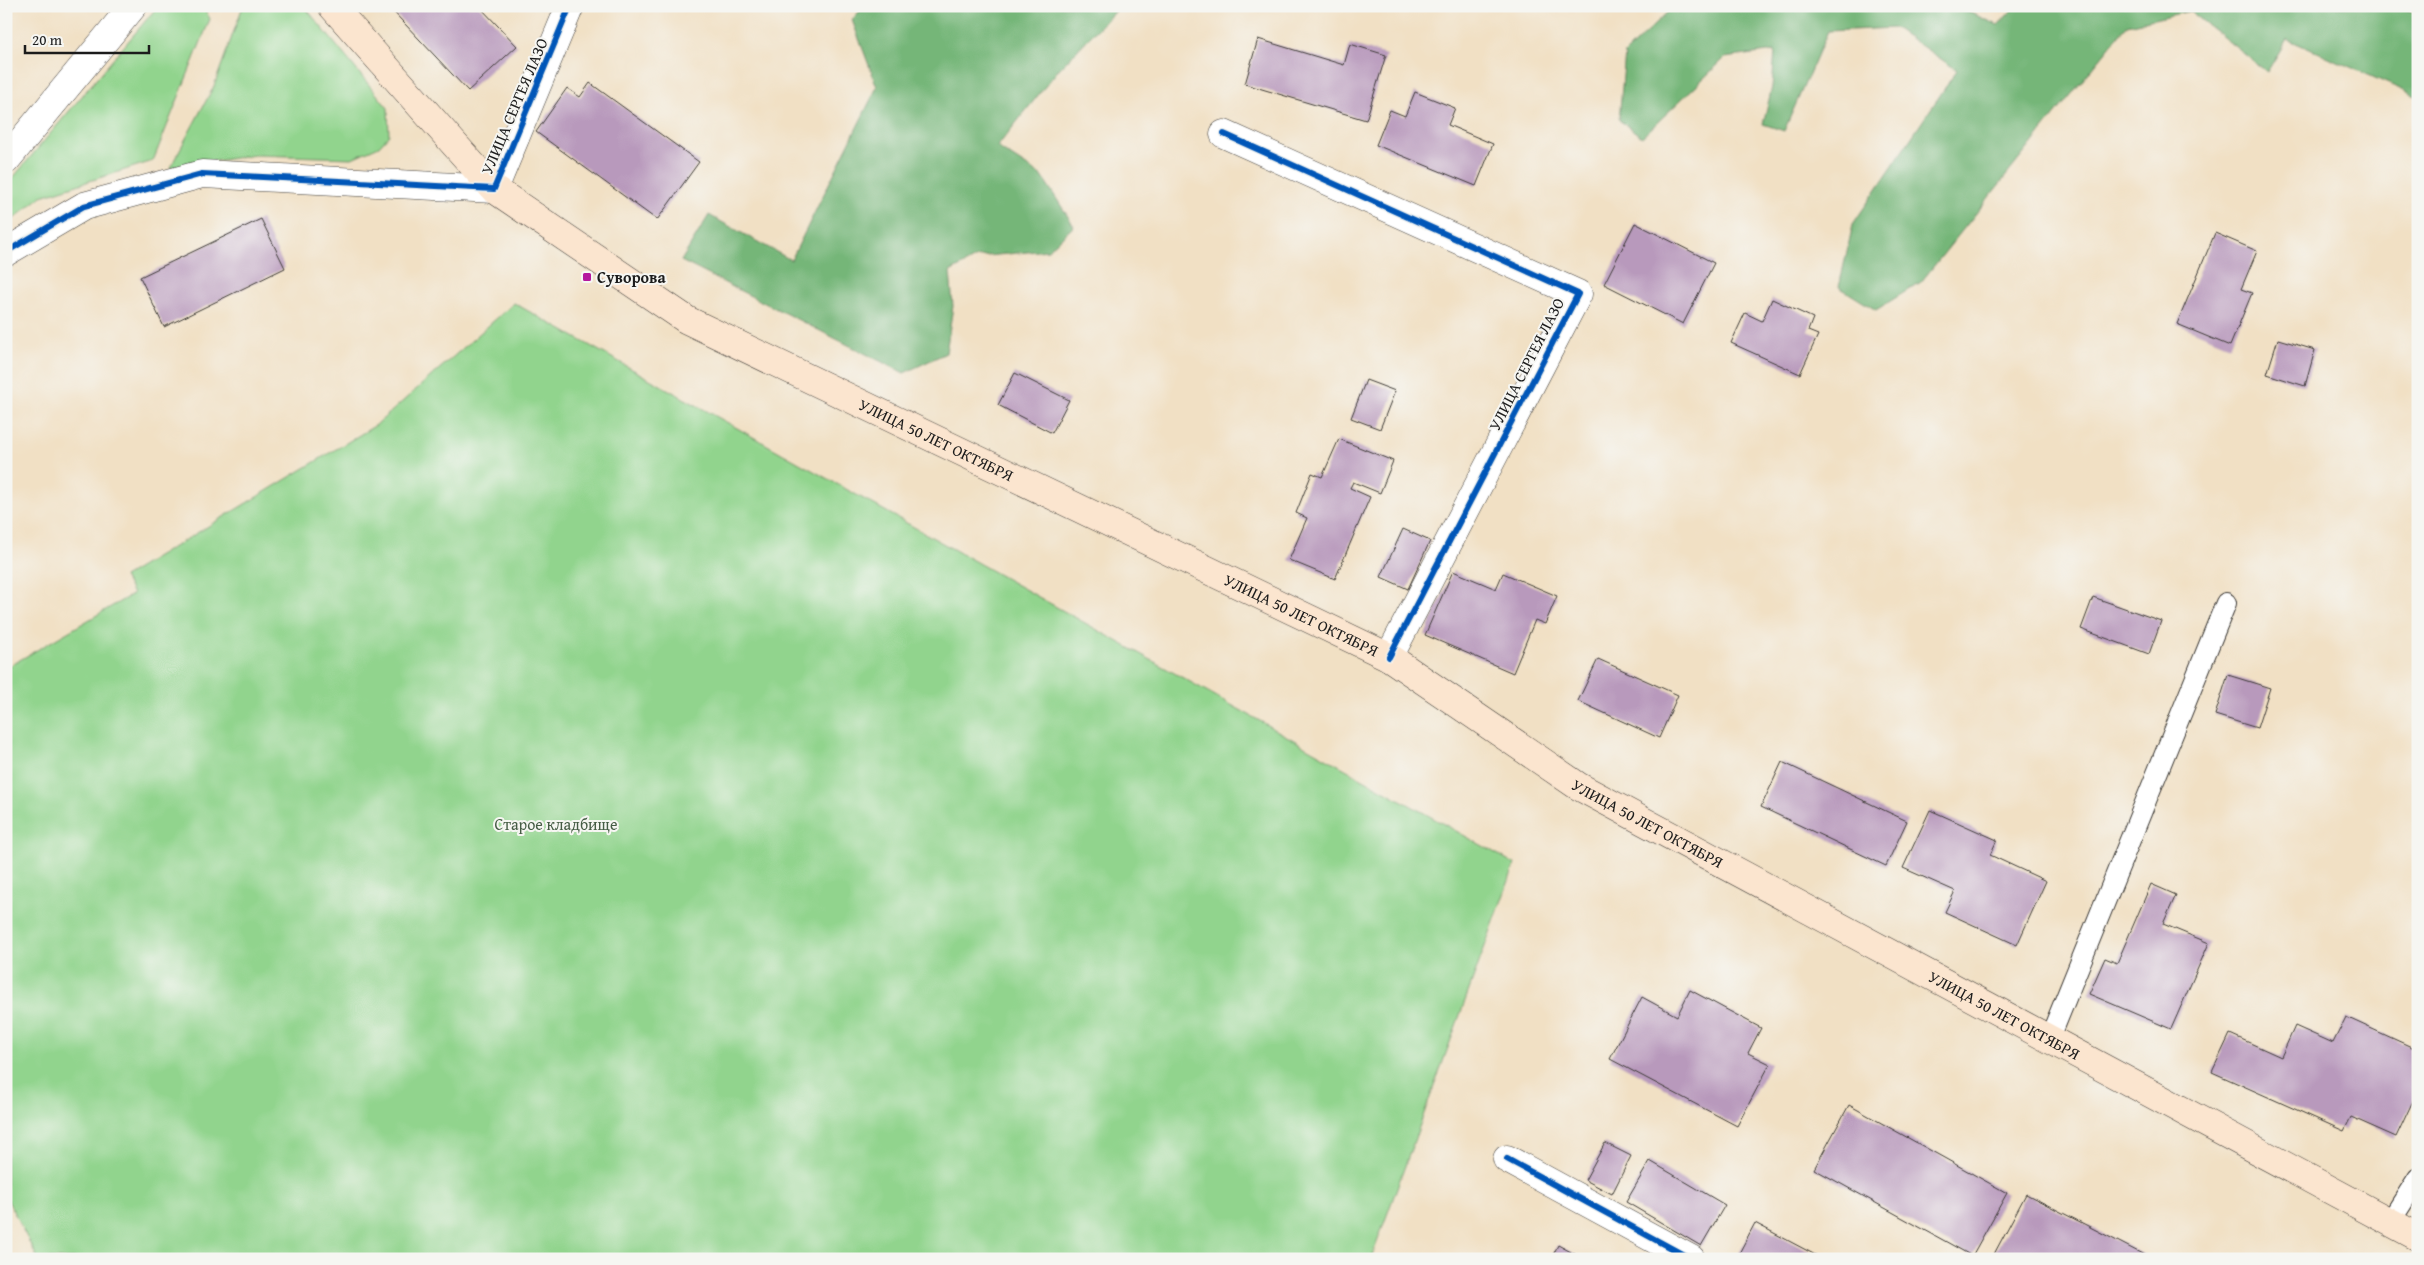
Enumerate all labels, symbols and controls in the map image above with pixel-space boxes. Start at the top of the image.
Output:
scale bar [25,22,149,54]
text: 20 m [32,29,63,50]
street label: УЛИЦА СЕРГЕЯ ЛАЗО [474,34,554,178]
place label: Суворова [597,265,666,289]
marker: Суворова [581,271,593,283]
street label: УЛИЦА СЕРГЕЯ ЛАЗО [1482,293,1570,435]
street label: УЛИЦА 50 ЛЕТ ОКТЯБРЯ [855,392,1018,487]
street label: УЛИЦА 50 ЛЕТ ОКТЯБРЯ [1220,567,1383,663]
street label: УЛИЦА 50 ЛЕТ ОКТЯБРЯ [1567,773,1728,874]
park label: Старое кладбище [495,812,617,836]
street label: УЛИЦА 50 ЛЕТ ОКТЯБРЯ [1924,964,2085,1066]

